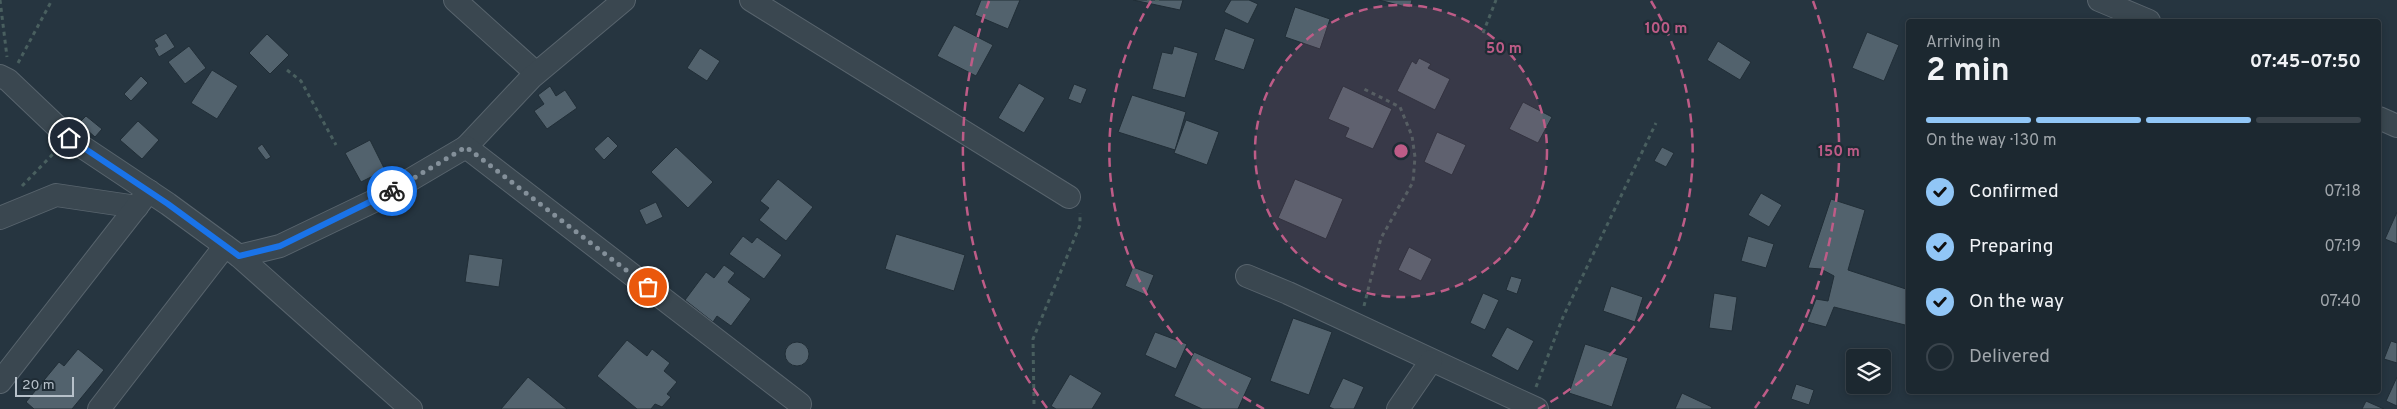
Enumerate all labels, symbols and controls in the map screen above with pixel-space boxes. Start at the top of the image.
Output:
text: 100 m [1645,20,1687,39]
text: Arriving in [1926,33,2001,53]
text: 50 m [1486,40,1522,59]
text: 07:45–07:50 [2250,50,2361,74]
text: 2 min [1926,52,2010,92]
pin [48,117,90,159]
icon: home [55,124,83,152]
text: On the way · 130 m [1926,131,2057,151]
centre of rings [1392,142,1410,160]
text: 150 m [1818,143,1860,162]
courier [367,166,417,216]
icon: bike [378,177,406,205]
icon: check [1926,178,1954,206]
text: Confirmed [1969,180,2059,204]
text: 07:18 [2324,182,2361,202]
icon: check [1926,233,1954,261]
text: Preparing [1969,235,2053,259]
text: 07:19 [2324,237,2361,257]
pin [627,266,669,308]
icon: bag [634,273,662,301]
icon: check [1926,288,1954,316]
text: On the way [1969,290,2064,314]
text: 07:40 [2320,292,2361,312]
text: Delivered [1969,345,2050,369]
map controls [1846,349,1891,394]
button: layers [1846,349,1891,394]
scale bar [15,374,74,397]
text: 20 m [22,377,55,394]

